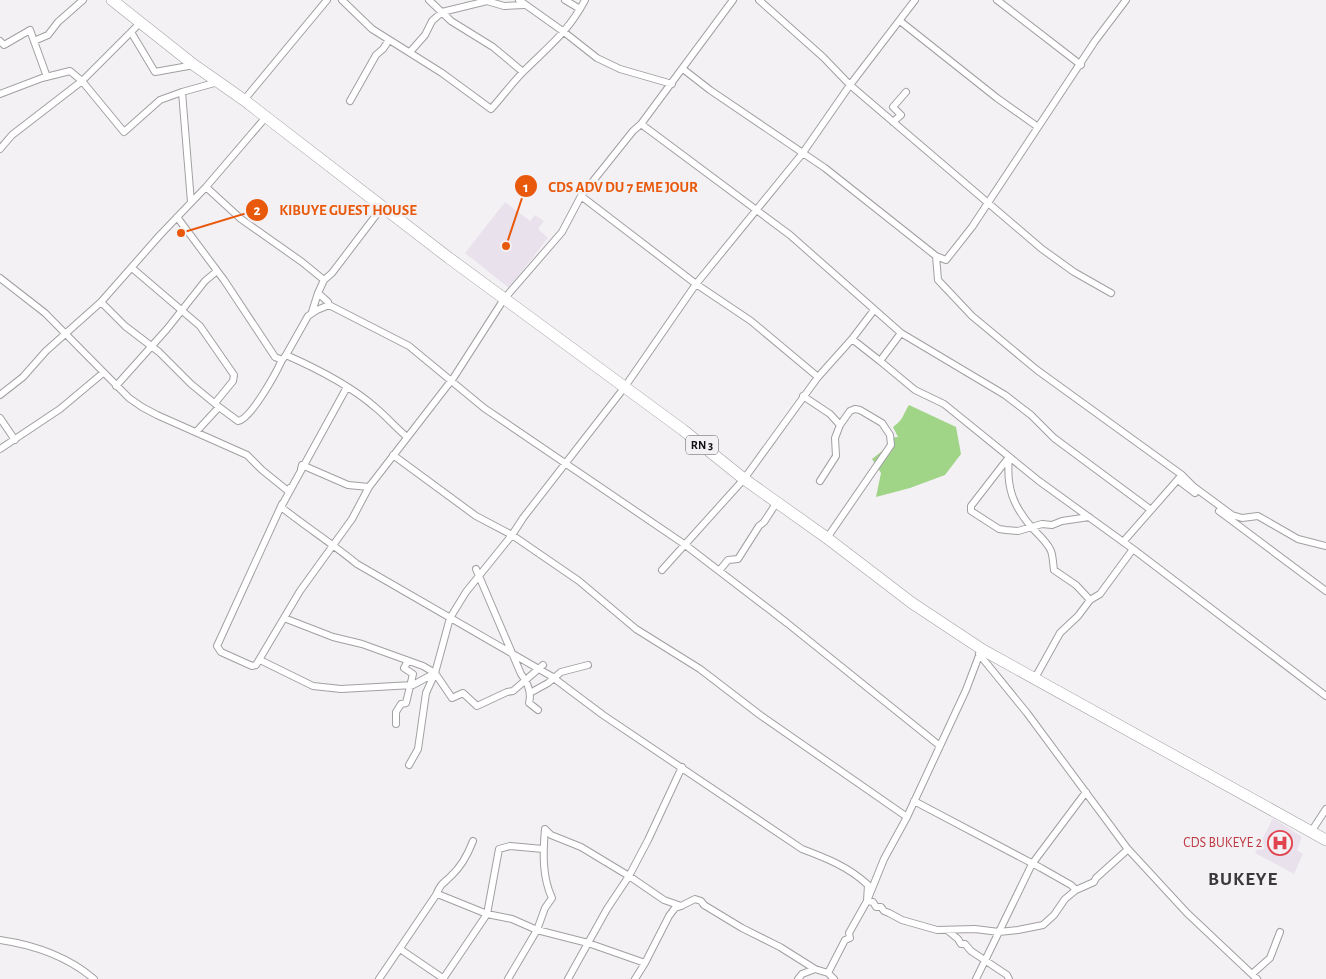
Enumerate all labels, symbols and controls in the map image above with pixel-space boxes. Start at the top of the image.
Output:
callout: CDS ADV DU 7 EME JOUR [514,171,708,201]
text: 1 [523,180,529,195]
text: CDS ADV DU 7 EME JOUR [548,180,698,195]
callout: KIBUYE GUEST HOUSE [245,195,427,225]
text: 2 [253,203,261,218]
text: KIBUYE GUEST HOUSE [279,203,417,218]
road number: RN 3 [686,436,718,454]
hospital icon: CDS BUKEYE 2 [1267,830,1293,856]
place label: CDS BUKEYE 2 [1183,836,1262,850]
district label: BUKEYE [1208,870,1278,889]

